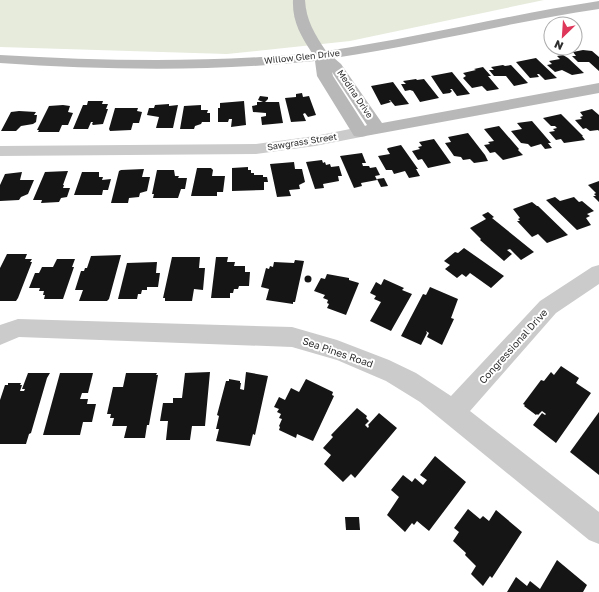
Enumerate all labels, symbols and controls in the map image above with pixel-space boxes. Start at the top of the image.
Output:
north arrow [543,16,583,56]
text: N [552,38,565,53]
street label: Willow Glen Drive [264,47,340,66]
street label: Medina Drive [335,67,376,120]
street label: Sawgrass Street [266,131,338,152]
street label: Congressional Drive [476,306,550,386]
street label: Sea Pines Road [301,334,375,370]

